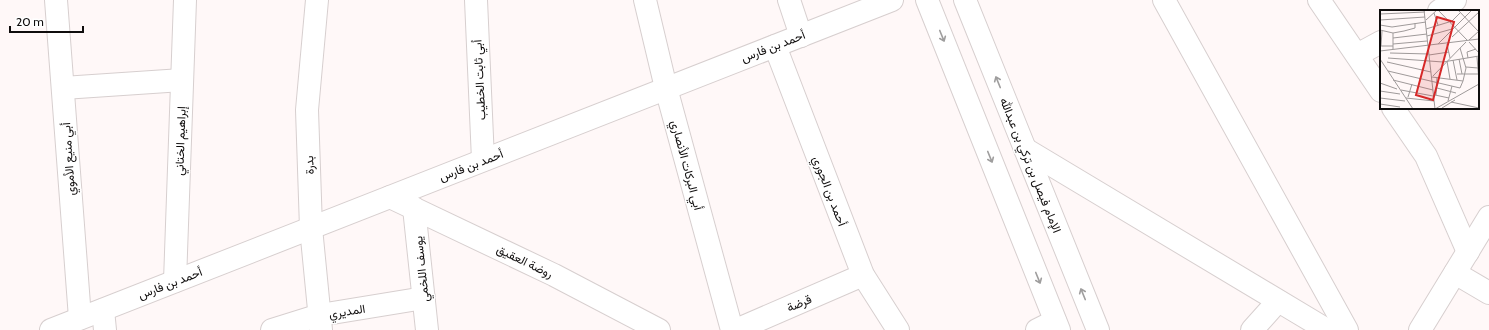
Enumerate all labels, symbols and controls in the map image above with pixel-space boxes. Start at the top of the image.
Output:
scale bar [10,8,83,34]
inset map [1380,10,1479,109]
text: 20 m [16,14,44,29]
street label: أحمد بن فارس [739,27,808,66]
one-way arrow [938,30,946,42]
street label: أبي ثابت الخطيب [469,39,492,121]
one-way arrow [994,77,1001,89]
street label: الإمام فيصل بن تركي بن عبدالله [994,95,1065,236]
street label: إبراهيم الختاني [171,106,192,176]
street label: أبي البركات الأنصاري [665,118,706,213]
street label: أبي منيع الأموي [58,122,81,196]
street label: أحمد بن فارس [437,146,506,185]
one-way arrow [986,151,994,163]
street label: أحمد بن الجوري [807,154,850,230]
street label: بدرة [301,155,318,175]
street label: يوسف اللخمي [410,235,435,303]
street label: روضة العقيق [494,241,556,282]
street label: أحمد بن فارس [136,264,205,303]
one-way arrow [1034,271,1042,283]
one-way arrow [1079,288,1087,300]
street label: قرضة [784,291,814,316]
street label: المديري [328,301,367,324]

